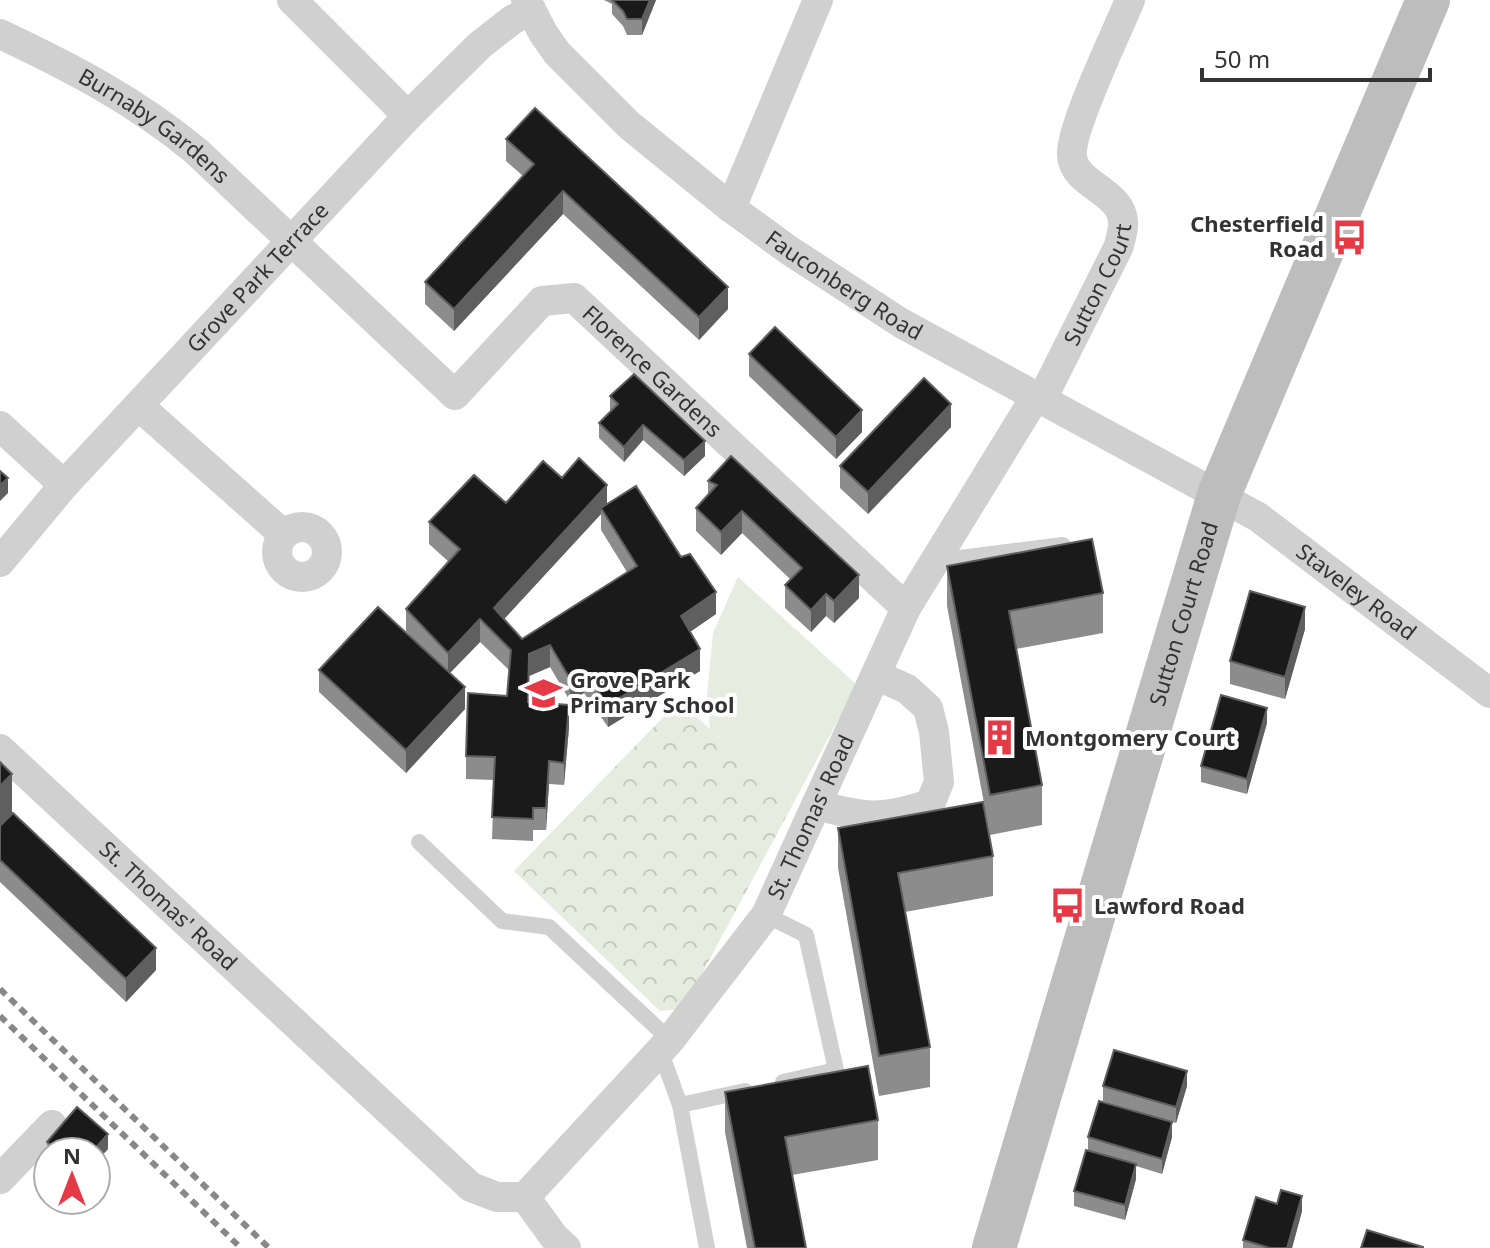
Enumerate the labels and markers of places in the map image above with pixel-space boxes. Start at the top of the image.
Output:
place label: Chesterfield Road [1190,208,1324,263]
bus stop icon: Chesterfield Road [1331,218,1369,256]
place label: Grove Park Primary School [570,664,735,719]
school or university icon: Grove Park Primary School [525,674,563,712]
building icon: Montgomery Court [980,719,1018,757]
place label: Montgomery Court [1025,722,1235,752]
bus stop icon: Lawford Road [1049,887,1087,925]
place label: Lawford Road [1094,890,1245,920]

